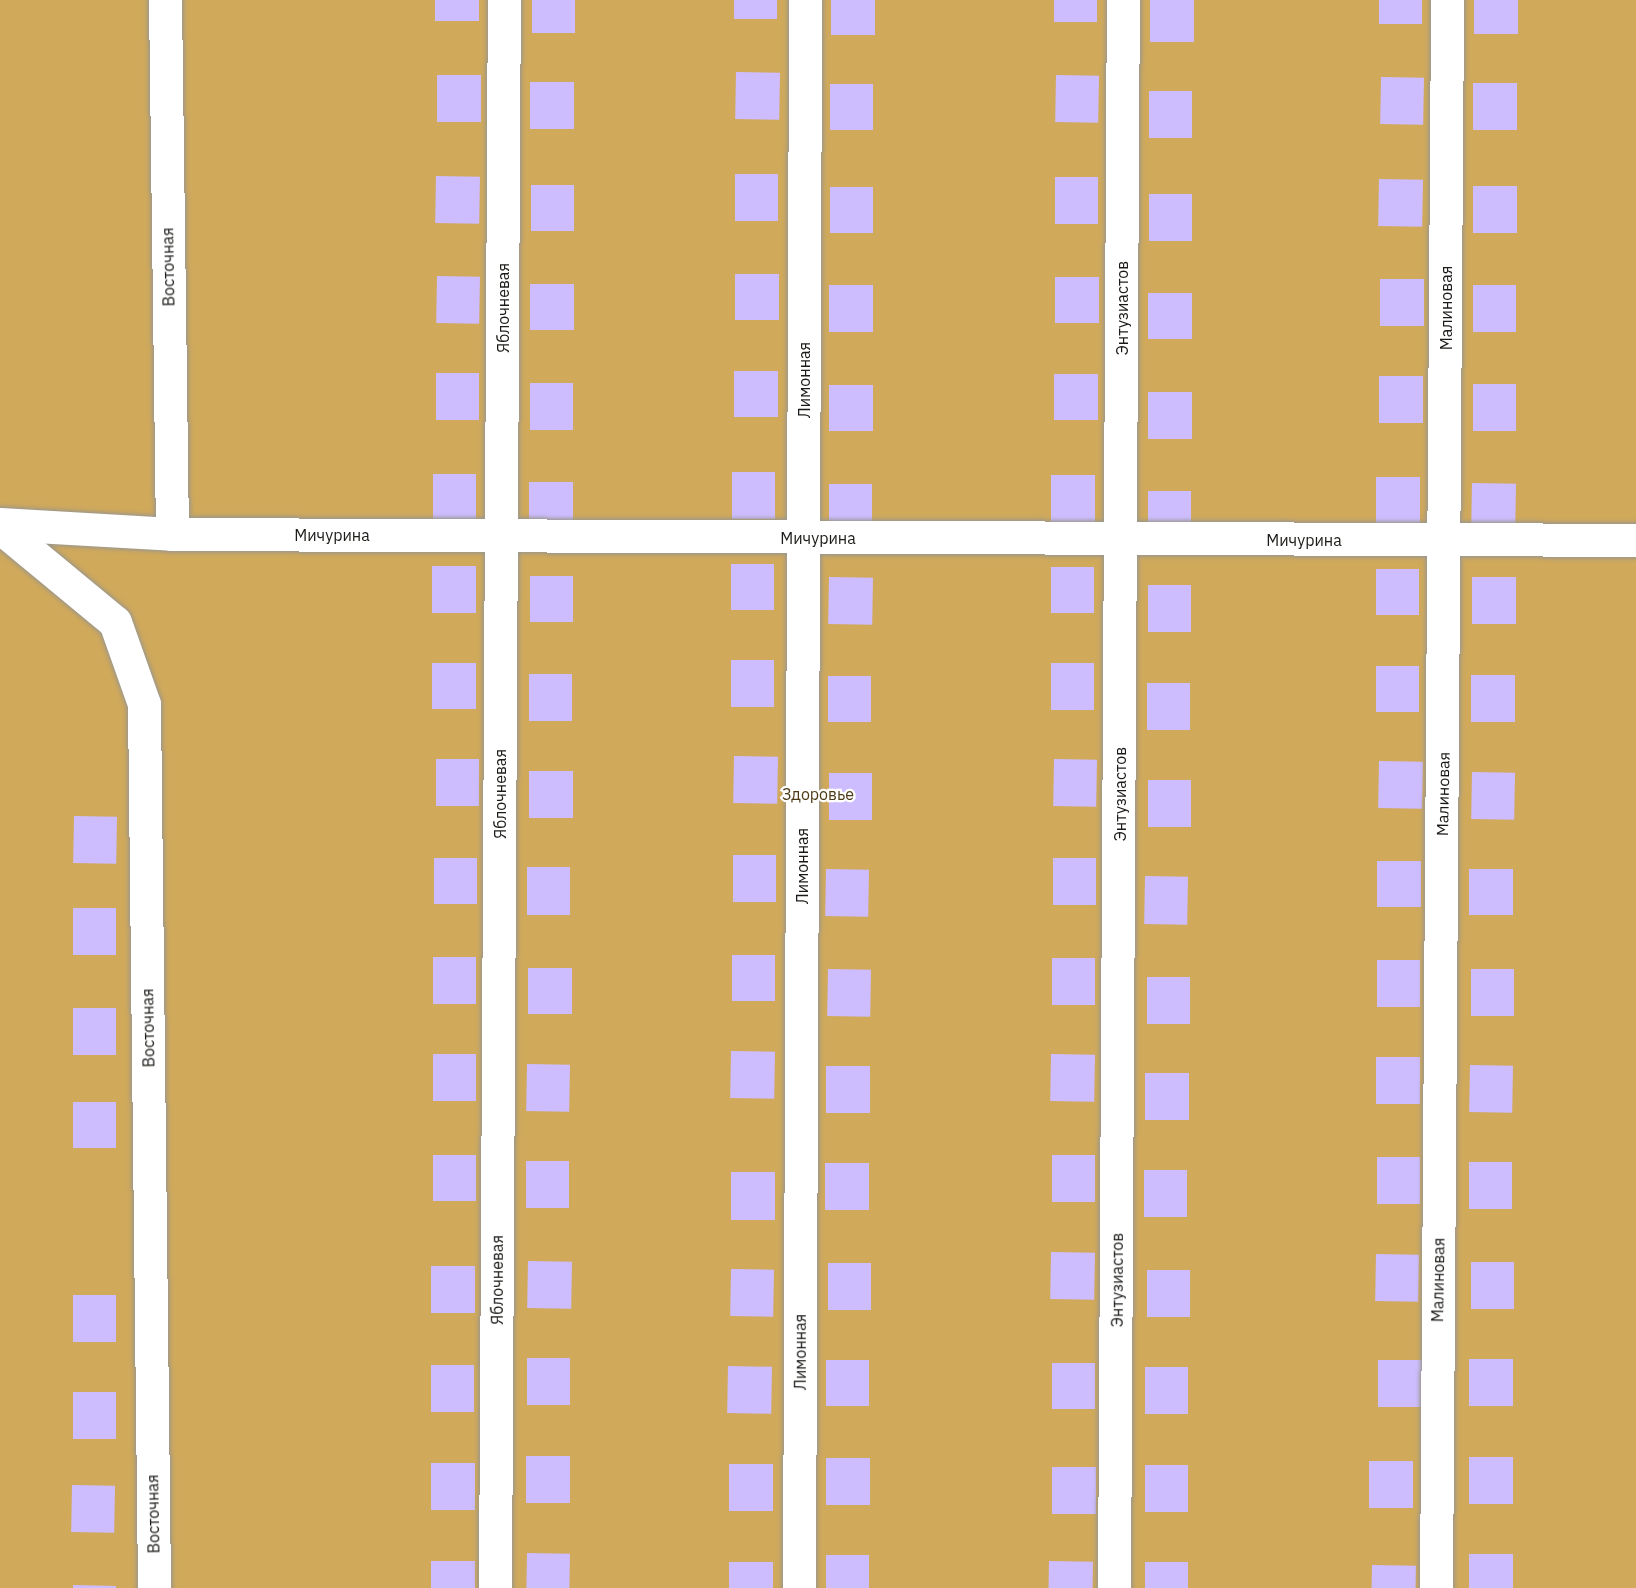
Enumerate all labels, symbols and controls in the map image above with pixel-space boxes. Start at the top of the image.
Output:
street label: Восточная [158,227,178,307]
street label: Энтузиастов [1112,261,1132,355]
street label: Яблочневая [493,263,513,353]
street label: Малиновая [1436,266,1456,350]
street label: Лимонная [794,342,814,418]
street label: Мичурина [294,525,370,545]
street label: Мичурина [780,528,856,548]
street label: Мичурина [1266,530,1342,550]
street label: Энтузиастов [1110,747,1130,841]
street label: Яблочневая [490,749,510,839]
street label: Малиновая [1433,752,1453,836]
park label: Здоровье [782,784,854,804]
street label: Лимонная [792,828,812,904]
street label: Восточная [138,988,158,1068]
street label: Энтузиастов [1107,1233,1127,1327]
street label: Яблочневая [487,1235,507,1325]
street label: Малиновая [1428,1238,1448,1322]
street label: Лимонная [790,1314,810,1390]
street label: Восточная [143,1474,163,1554]

